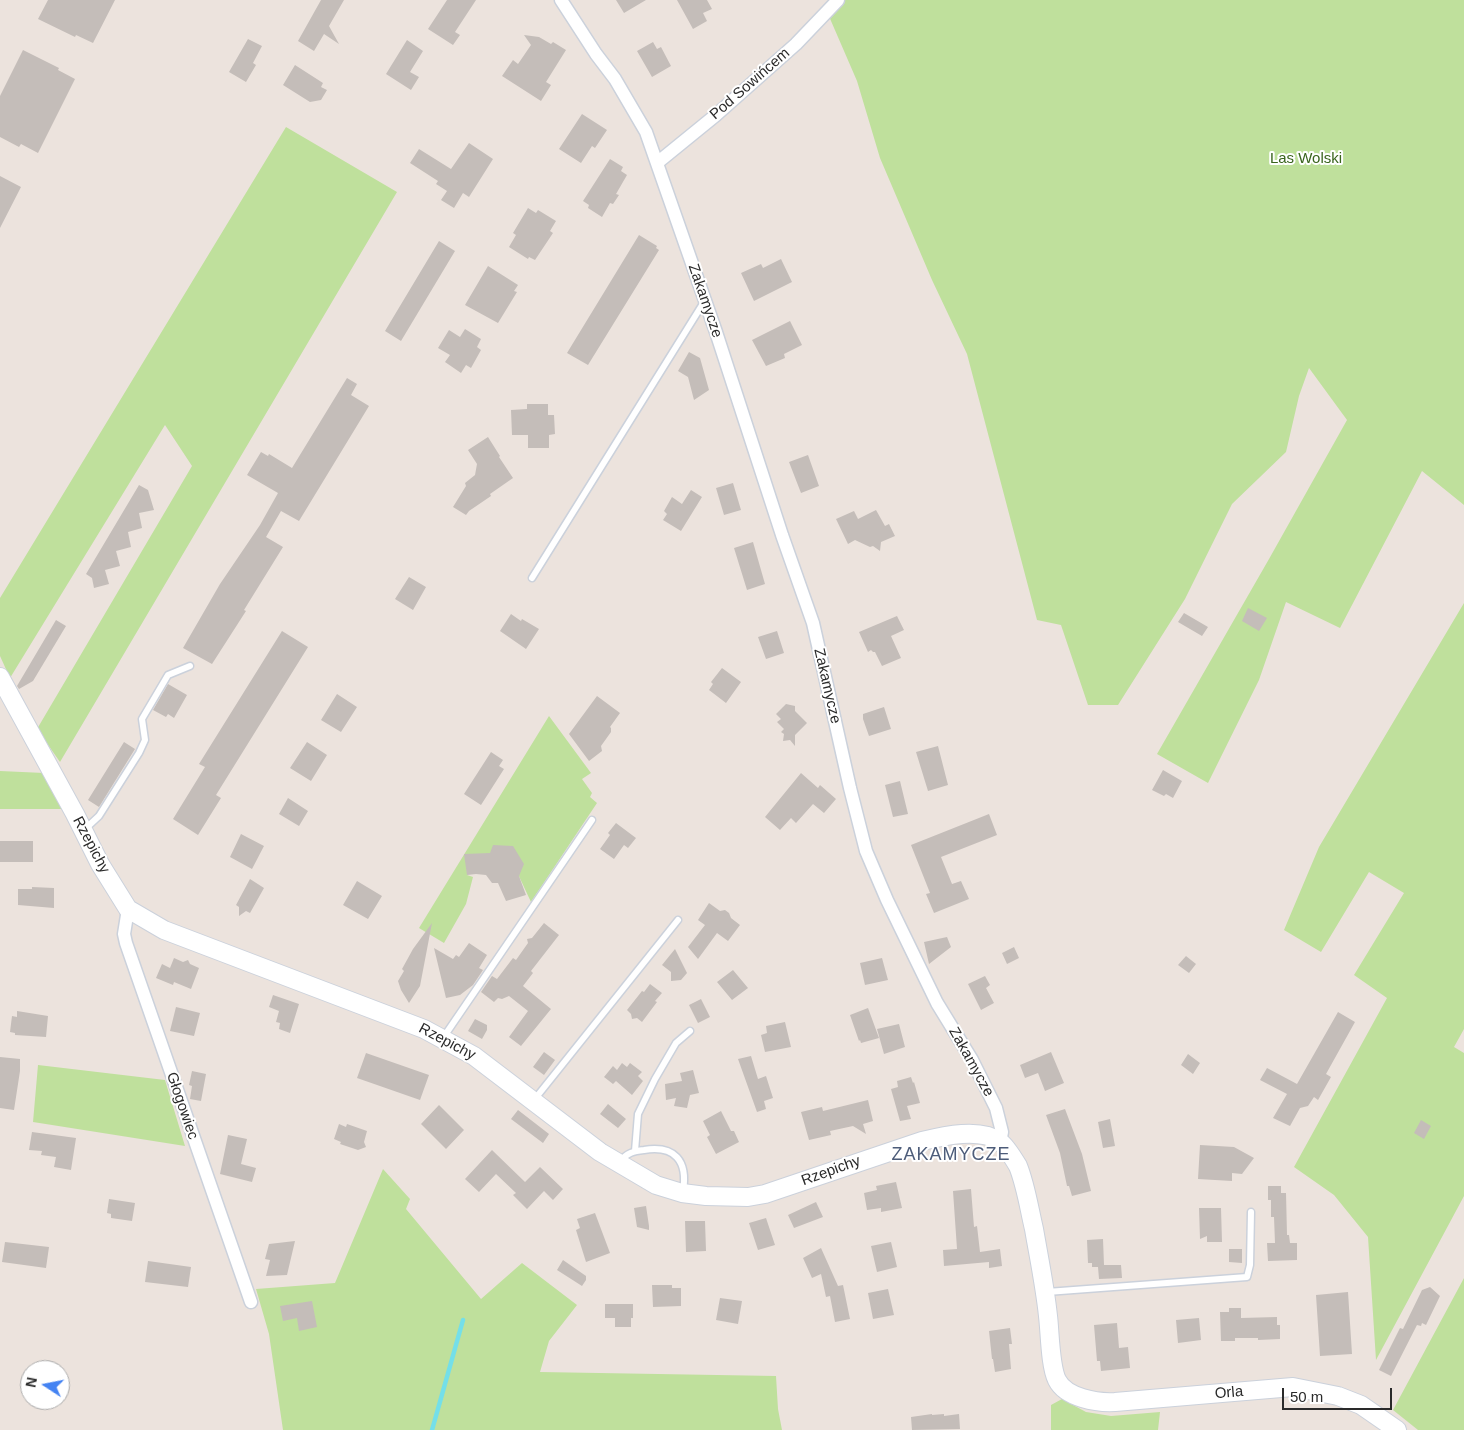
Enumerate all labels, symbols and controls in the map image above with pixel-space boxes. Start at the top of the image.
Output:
street label: Pod Sowińcem [706,44,794,124]
park label: Las Wolski [1270,150,1342,168]
street label: Zakamycze [684,262,726,340]
street label: Zakamycze [810,647,844,725]
street label: Rzepichy [69,814,113,876]
street label: Rzepichy [416,1020,478,1064]
street label: Zakamycze [945,1024,997,1100]
street label: Głogowiec [162,1070,202,1142]
district label: ZAKAMYCZE [890,1144,1012,1166]
street label: Rzepichy [799,1152,863,1190]
north arrow [20,1360,70,1410]
text: N [22,1376,40,1389]
scale bar [1284,1378,1394,1410]
street label: Orla [1214,1383,1244,1403]
text: 50 m [1290,1388,1323,1405]

